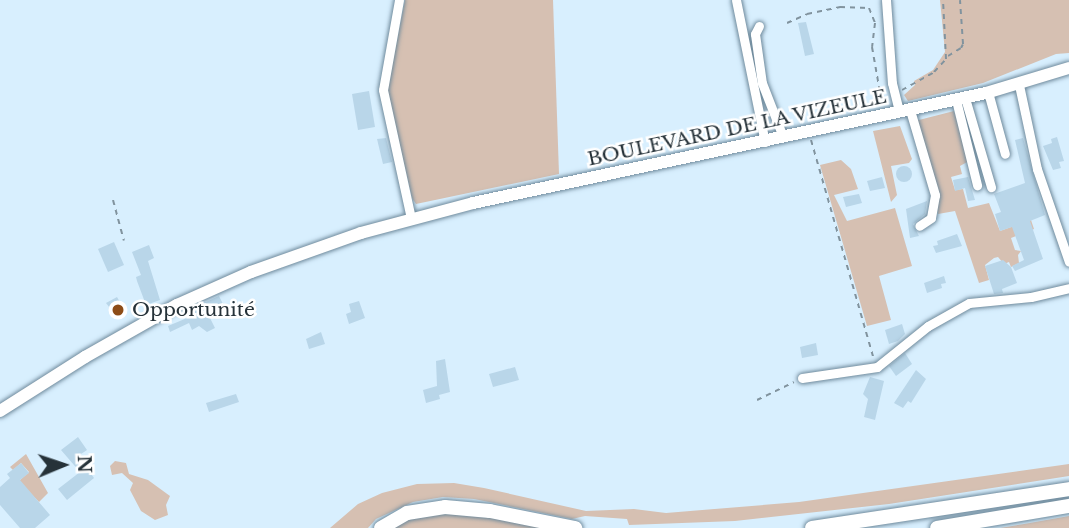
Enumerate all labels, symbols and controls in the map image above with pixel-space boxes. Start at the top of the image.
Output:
street label: BOULEVARD DE LA VIZEULE [585,85,889,171]
place label: Opportunité [132,299,255,321]
marker: Opportunité [110,302,126,318]
north arrow [28,430,98,500]
text: N [73,455,96,474]

